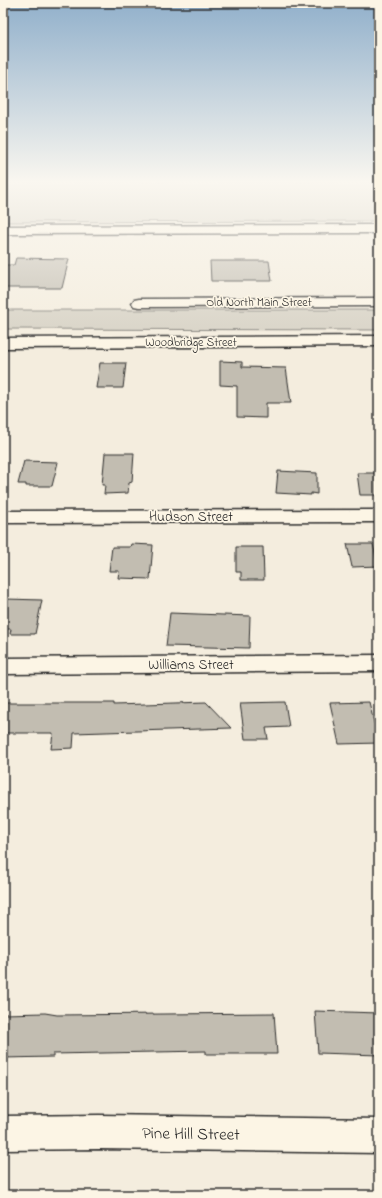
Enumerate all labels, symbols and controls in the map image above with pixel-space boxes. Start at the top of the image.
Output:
street label: Old North Main Street [206,294,312,312]
street label: Woodbridge Street [145,334,237,353]
street label: Hudson Street [149,507,233,528]
street label: Williams Street [148,655,234,676]
street label: Pine Hill Street [142,1121,240,1148]

